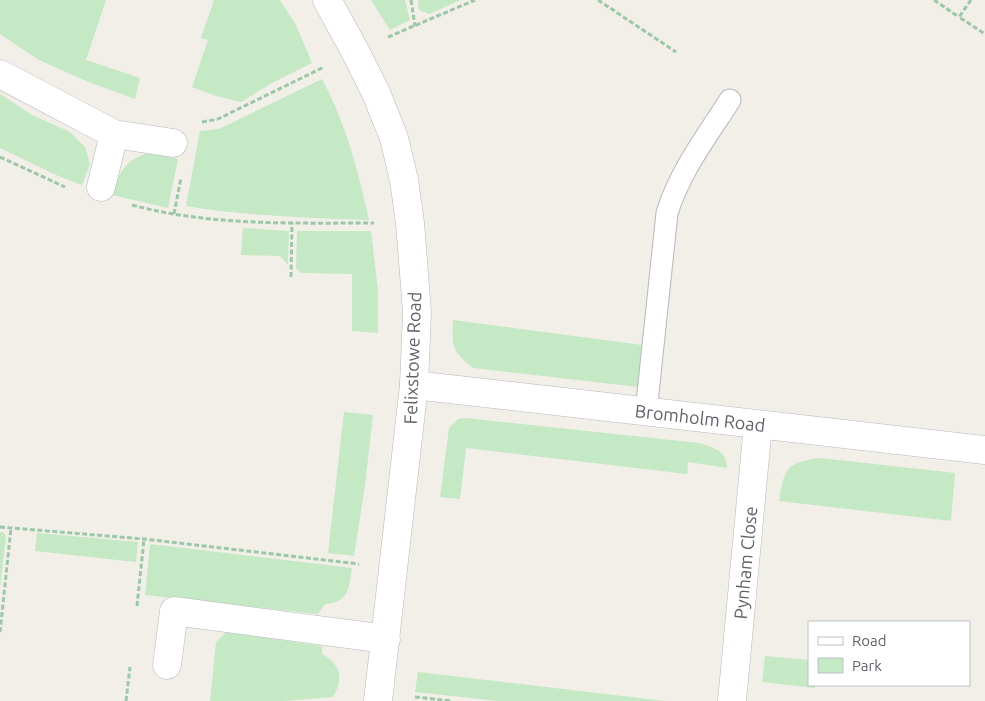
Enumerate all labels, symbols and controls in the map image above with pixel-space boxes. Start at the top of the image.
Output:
street label: Felixstowe Road [400,291,424,425]
street label: Bromholm Road [634,400,766,435]
street label: Pynham Close [730,505,760,620]
legend [808,621,970,686]
text: Road [852,632,887,649]
text: Park [852,657,882,674]

